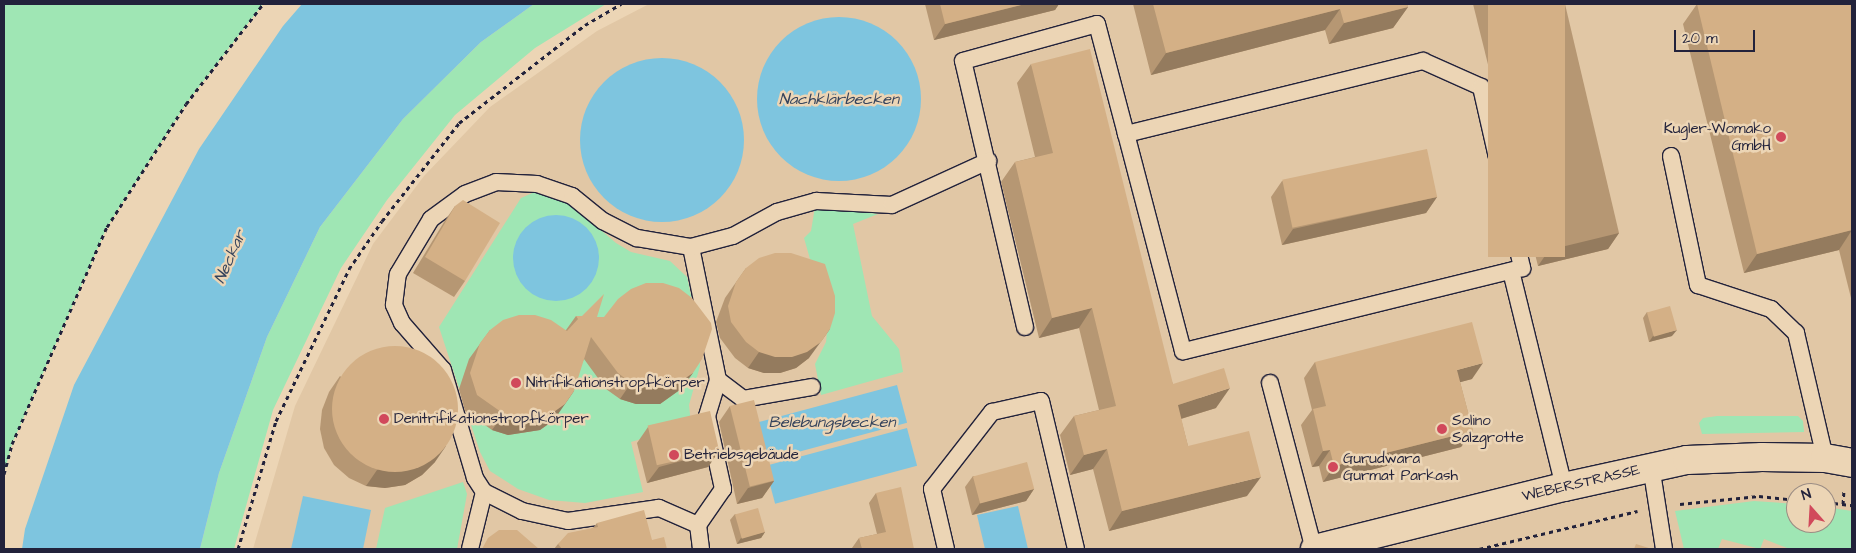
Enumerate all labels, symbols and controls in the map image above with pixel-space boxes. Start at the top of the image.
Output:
scale bar [1676,20,1757,52]
text: 20 m [1682,28,1718,49]
water label: Nachklärbecken [779,89,899,109]
place label: Kugler-Womako GmbH [1664,119,1771,154]
marker: Kugler-Womako GmbH [1775,131,1787,143]
water label: Neckar [210,228,250,286]
place label: Nitrifikationstropfkörper [526,374,705,392]
marker: Nitrifikationstropfkörper [510,377,522,389]
place label: Denitrifikationstropfkörper [394,410,589,428]
place label: Solino Salzgrotte [1452,411,1524,446]
water label: Belebungsbecken [769,412,895,432]
marker: Denitrifikationstropfkörper [378,413,390,425]
marker: Solino Salzgrotte [1436,423,1448,435]
place label: Betriebsgebäude [684,446,799,464]
marker: Betriebsgebäude [668,449,680,461]
place label: Gurudwara Gurmat Parkash [1343,449,1458,484]
marker: Gurudwara Gurmat Parkash [1327,461,1339,473]
street label: WEBERSTRASSE [1520,461,1642,505]
north arrow [1786,483,1836,533]
text: N [1799,484,1814,506]

